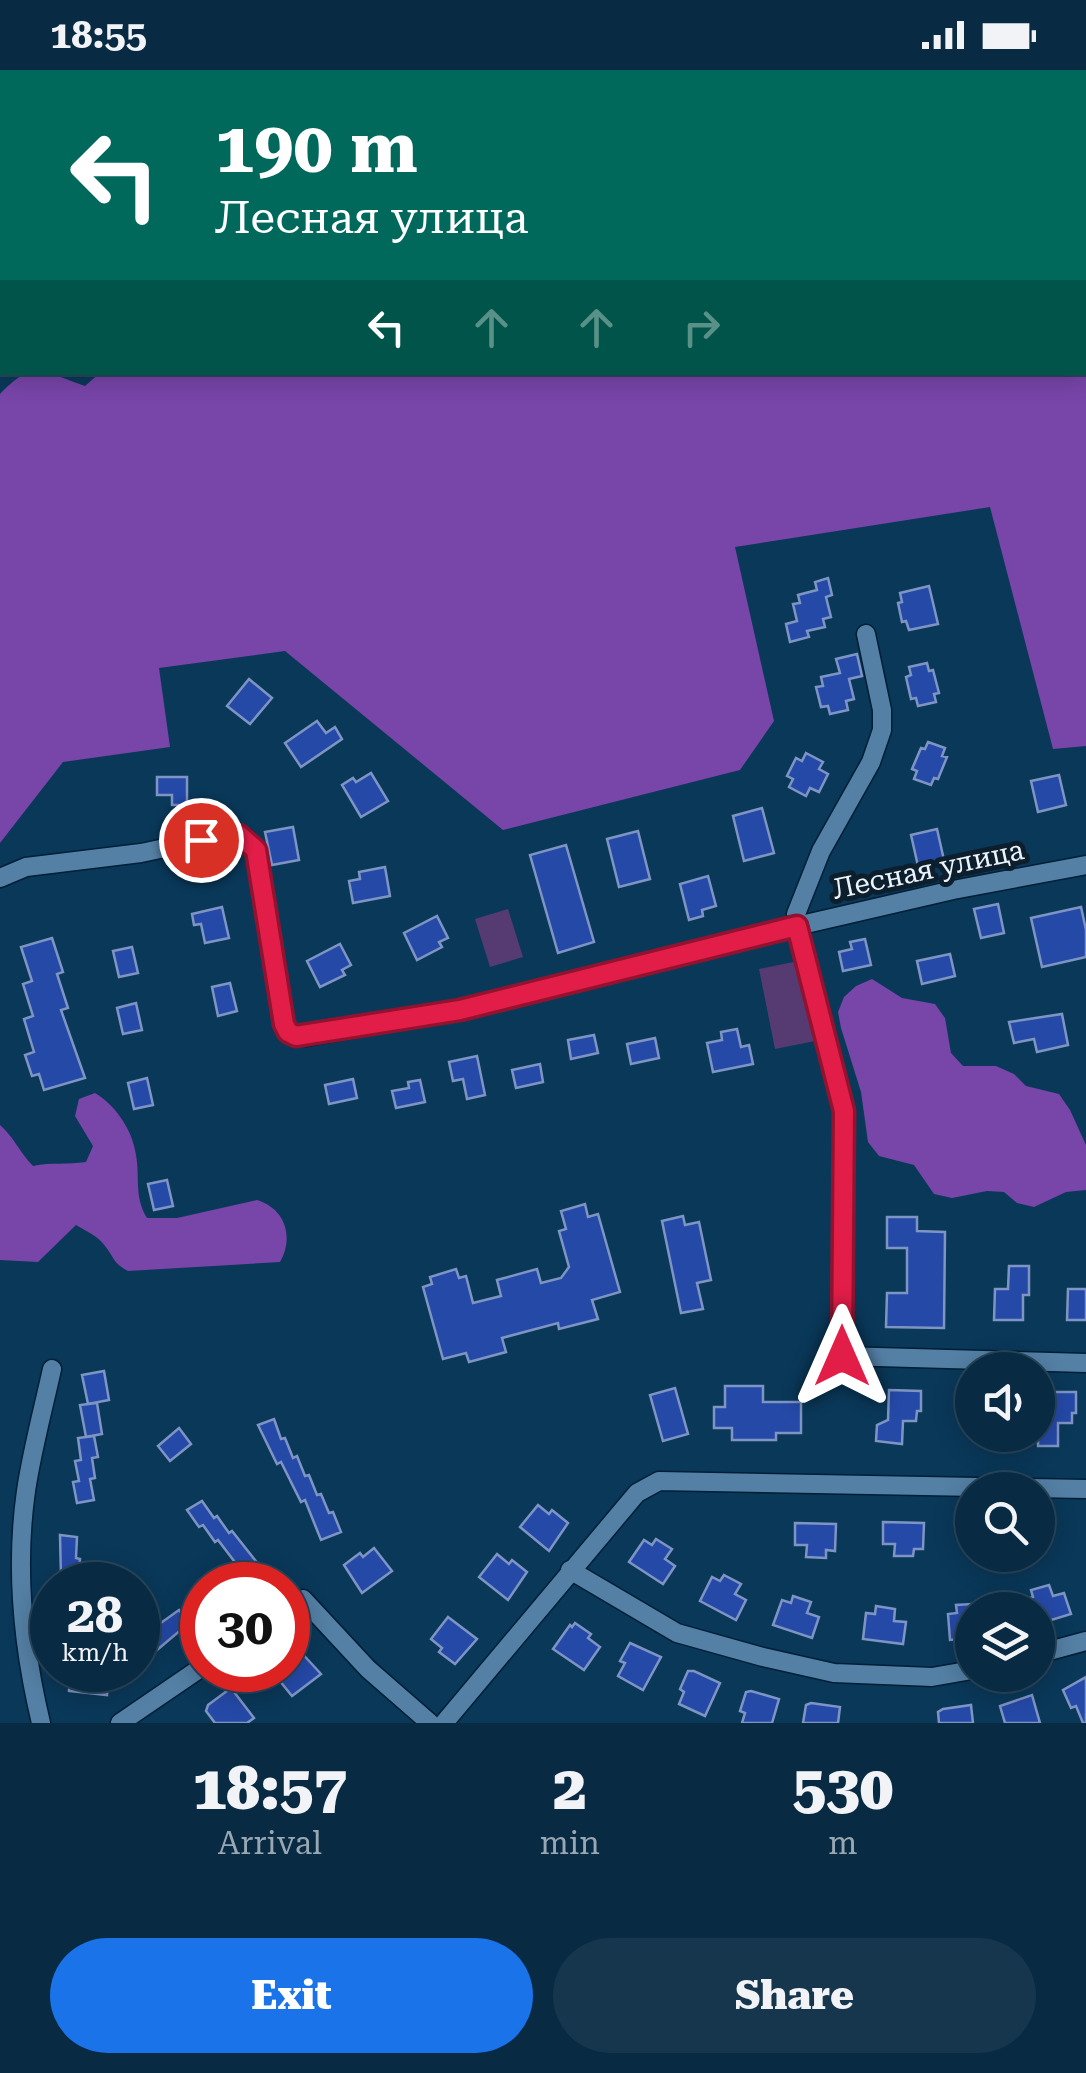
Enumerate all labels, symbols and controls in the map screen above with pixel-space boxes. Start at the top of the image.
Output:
text: 18:55 [50,13,147,57]
text: 190 m [215,107,418,189]
icon: left [50,110,180,240]
text: Лесная улица [215,191,528,244]
icon: left [359,300,414,355]
icon: ahead [464,300,519,355]
icon: ahead [569,300,624,355]
icon: right [674,300,729,355]
pin [159,798,244,883]
icon: arrive [174,813,229,868]
street label: Лесная улица [829,833,1027,906]
position arrow [790,1304,894,1408]
map controls [955,1352,1055,1692]
button: sound [955,1352,1055,1452]
button: search [955,1472,1055,1572]
speed limit sign: 30 [180,1562,310,1692]
text: 28 [67,1586,123,1644]
button: layers [955,1592,1055,1692]
text: km/h [62,1638,128,1667]
text: 18:57 [193,1753,347,1824]
text: 2 [553,1753,587,1824]
text: 530 [792,1753,893,1824]
text: Arrival [218,1824,322,1862]
text: min [540,1824,600,1862]
text: m [828,1824,857,1862]
button: Exit [50,1938,533,2053]
button: Share [553,1938,1036,2053]

